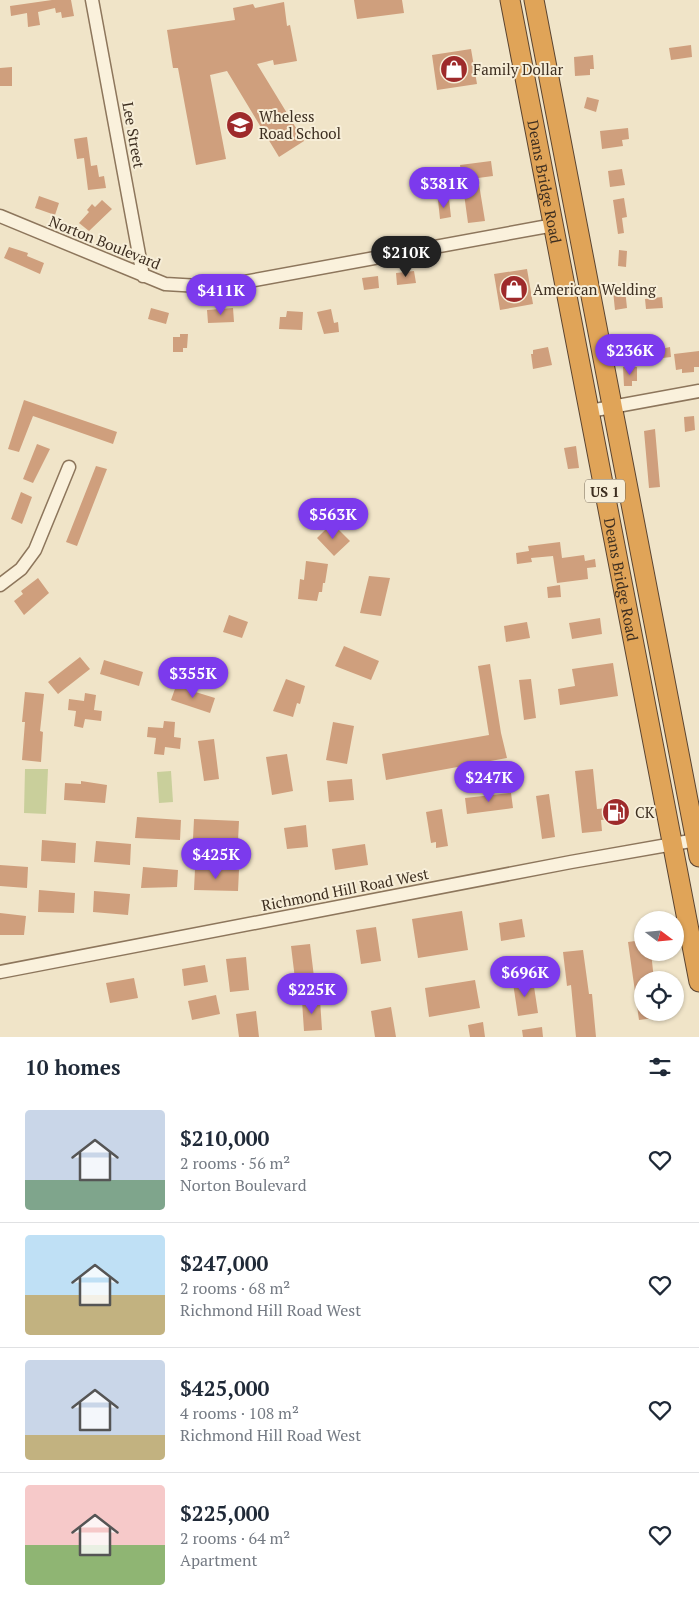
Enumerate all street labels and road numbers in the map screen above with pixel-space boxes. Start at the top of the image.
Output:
street label: Lee Street [118,100,150,170]
street label: Deans Bridge Road [523,118,567,245]
street label: Norton Boulevard [46,211,164,273]
road number: US 1 [585,480,625,502]
street label: Deans Bridge Road [600,516,643,643]
street label: Richmond Hill Road West [260,863,431,915]

